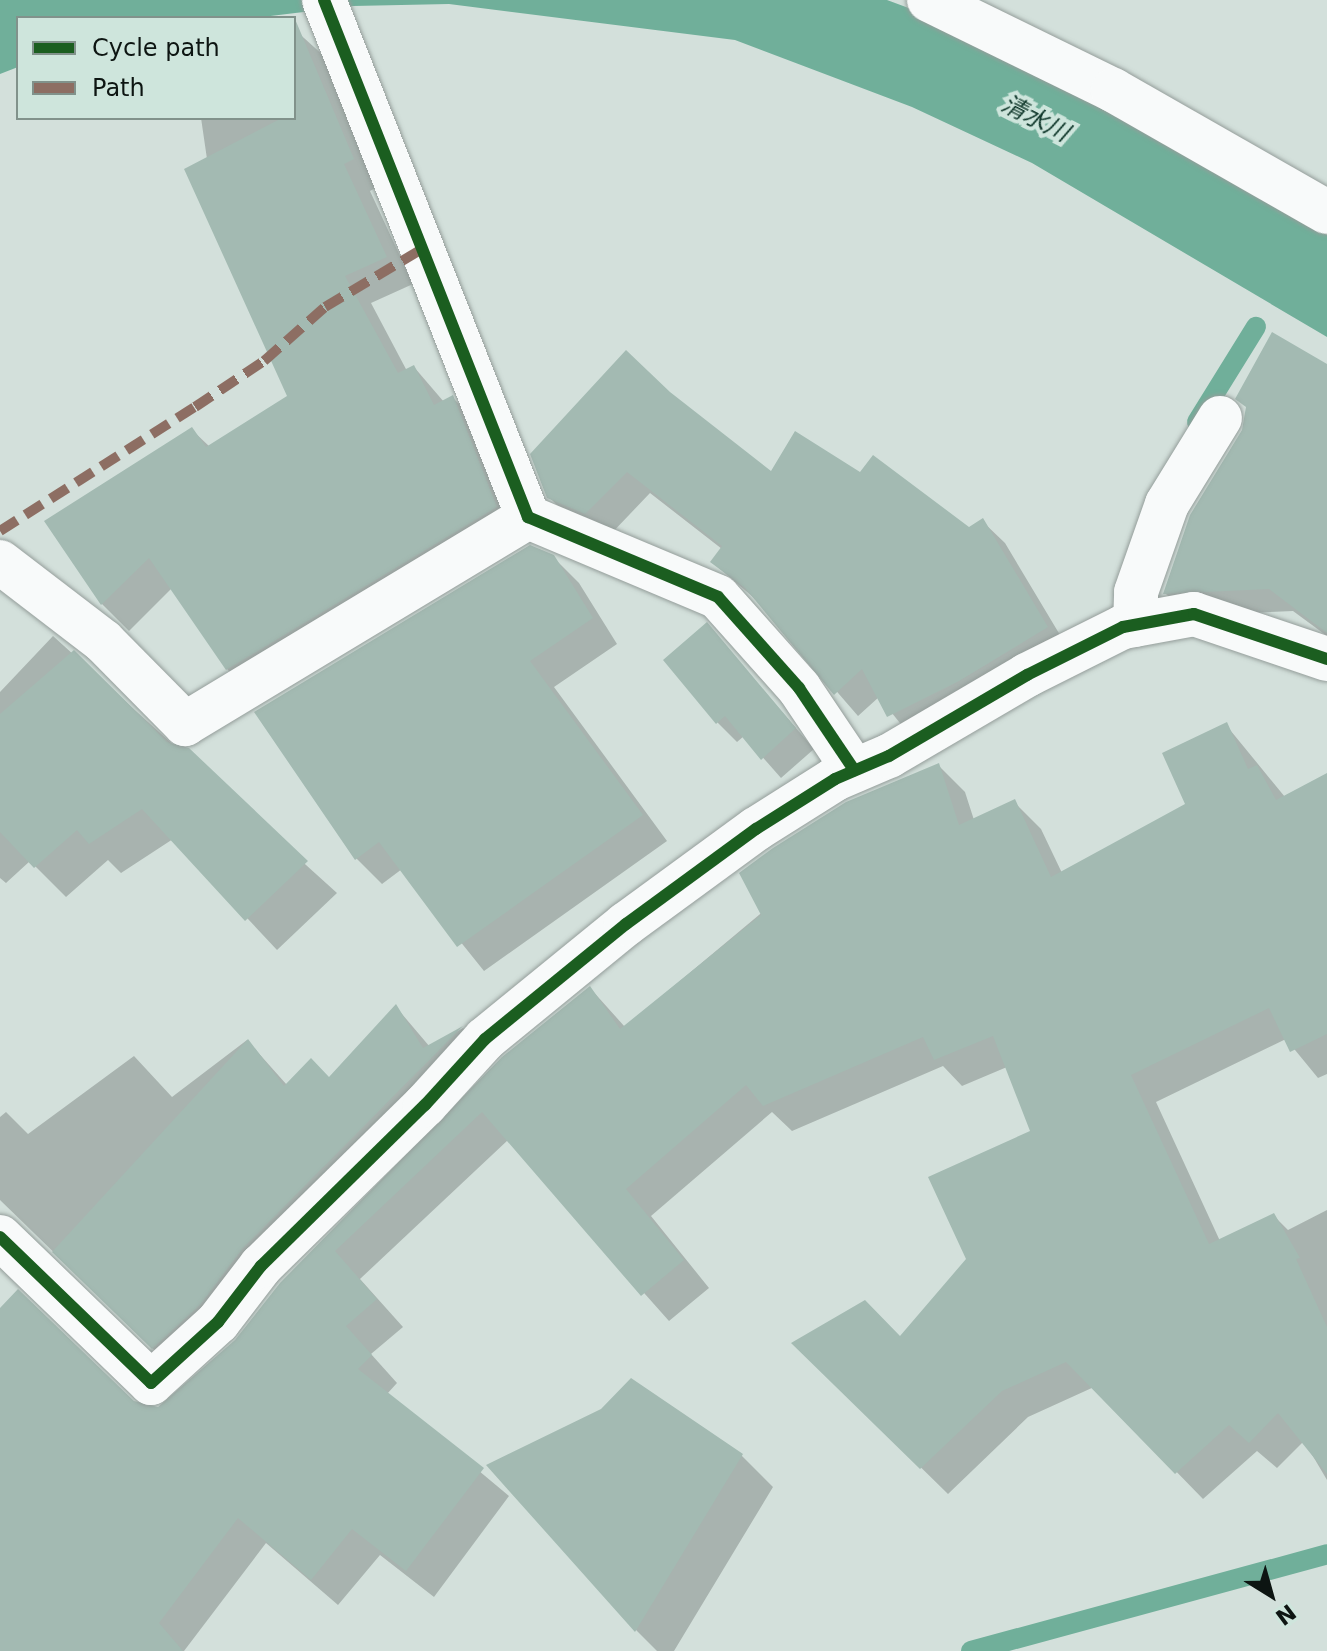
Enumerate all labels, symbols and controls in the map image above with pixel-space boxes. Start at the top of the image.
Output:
legend [16,16,296,120]
text: Cycle path [92,34,220,62]
text: Path [92,74,145,102]
water label: 清水川 [996,90,1074,148]
north arrow [1231,1555,1311,1635]
text: N [1271,1599,1301,1630]

